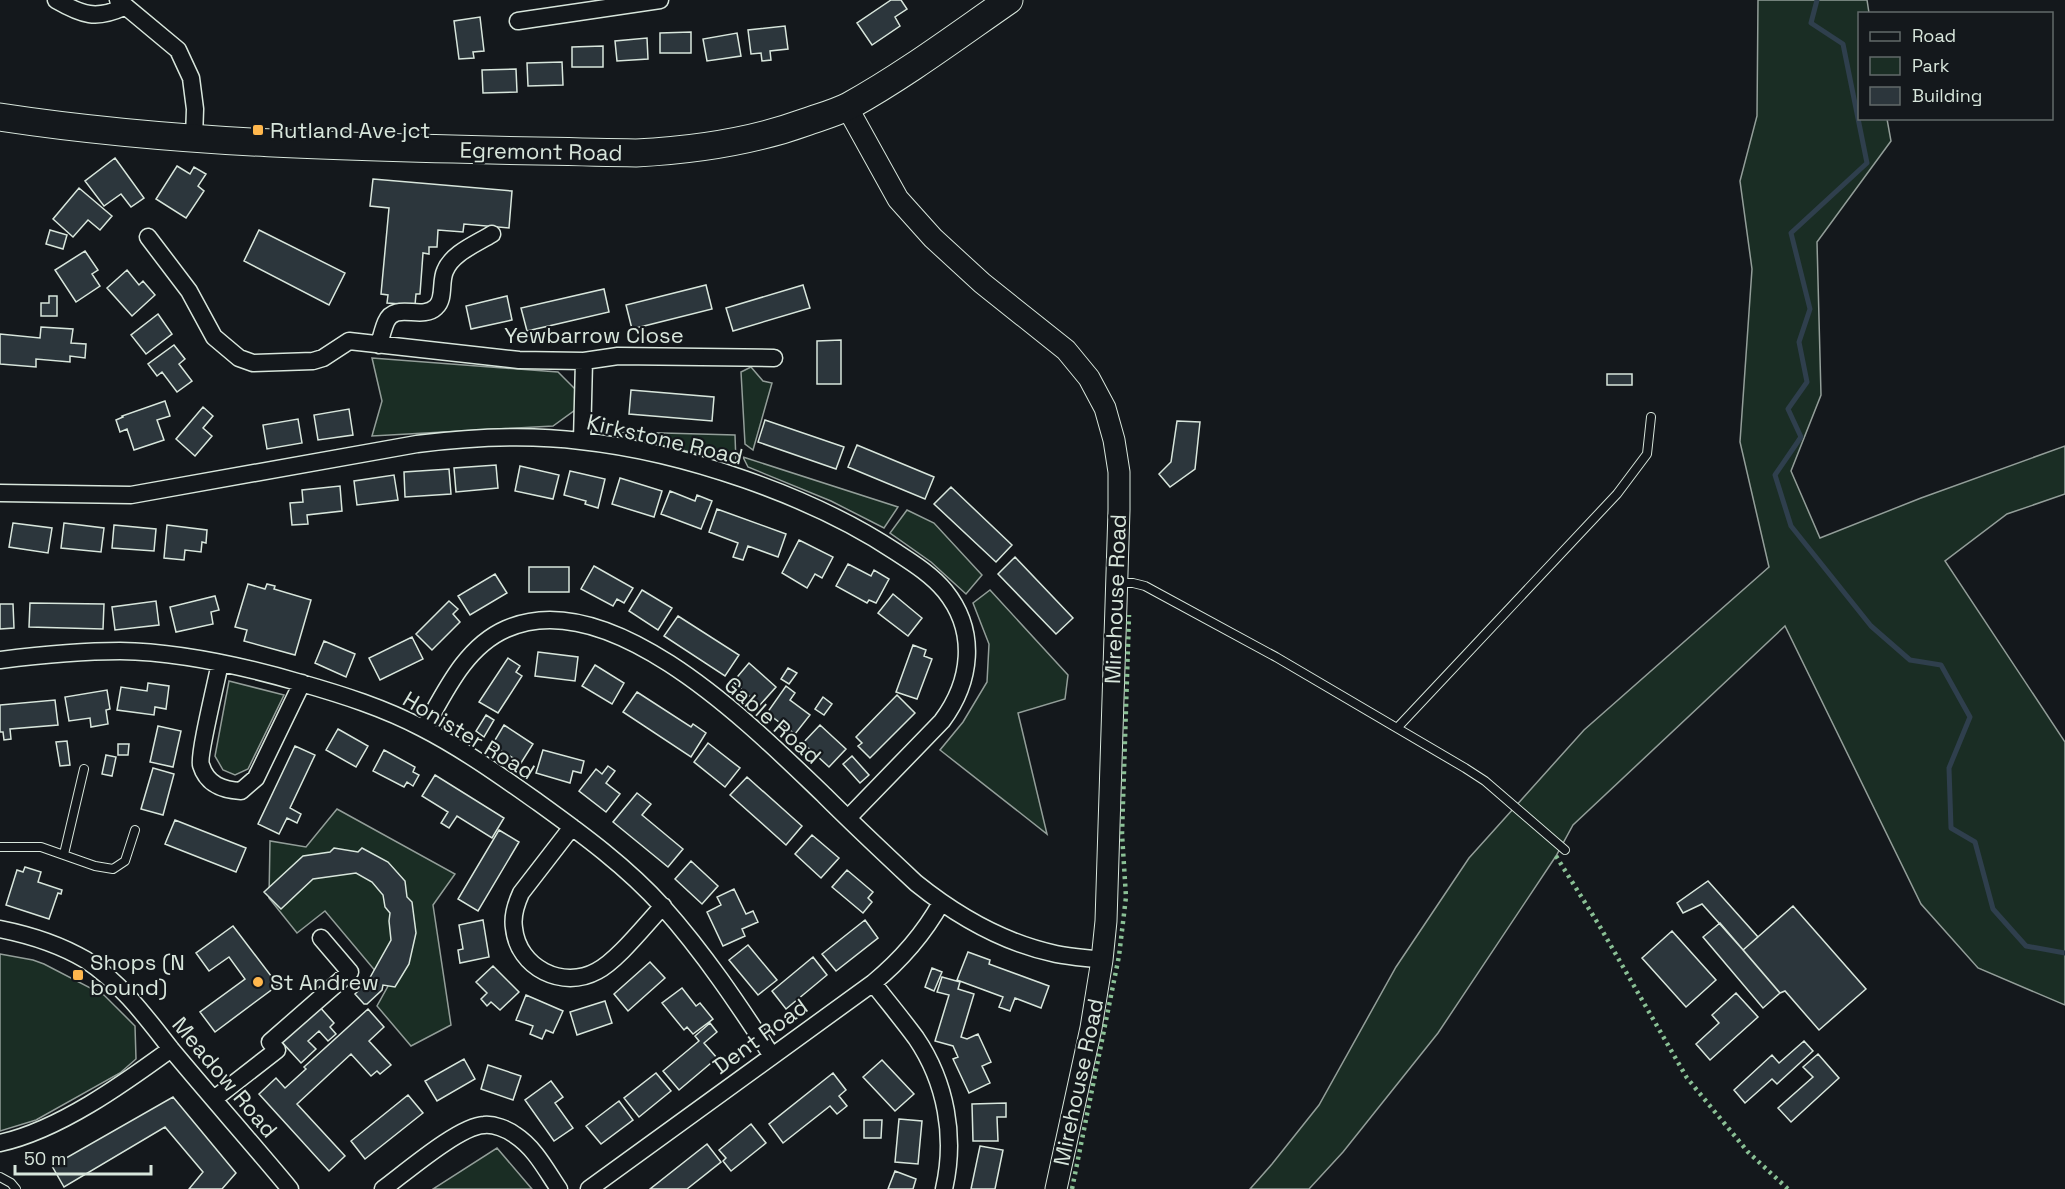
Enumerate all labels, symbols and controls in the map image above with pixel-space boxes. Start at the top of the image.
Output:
legend [1858,12,2053,120]
text: Road [1912,24,1956,47]
text: Park [1912,54,1950,77]
text: Building [1912,84,1982,107]
place label: Rutland Ave jct [270,116,430,144]
marker: Rutland Ave jct [251,123,265,137]
street label: Egremont Road [459,136,623,166]
street label: Yewbarrow Close [504,321,684,349]
street label: Kirkstone Road [584,407,746,471]
street label: Mirehouse Road [1098,513,1132,685]
street label: Gable Road [719,670,827,770]
street label: Honister Road [398,685,540,785]
place label: Shops (N bound) [90,948,185,1001]
marker: Shops (N bound) [71,968,85,982]
place label: St Andrew [270,968,379,996]
marker: St Andrew [251,975,265,989]
street label: Dent Road [707,992,813,1080]
street label: Mirehouse Road [1047,996,1109,1168]
street label: Meadow Road [166,1011,284,1143]
scale bar [15,1138,152,1176]
text: 50 m [24,1147,66,1170]

